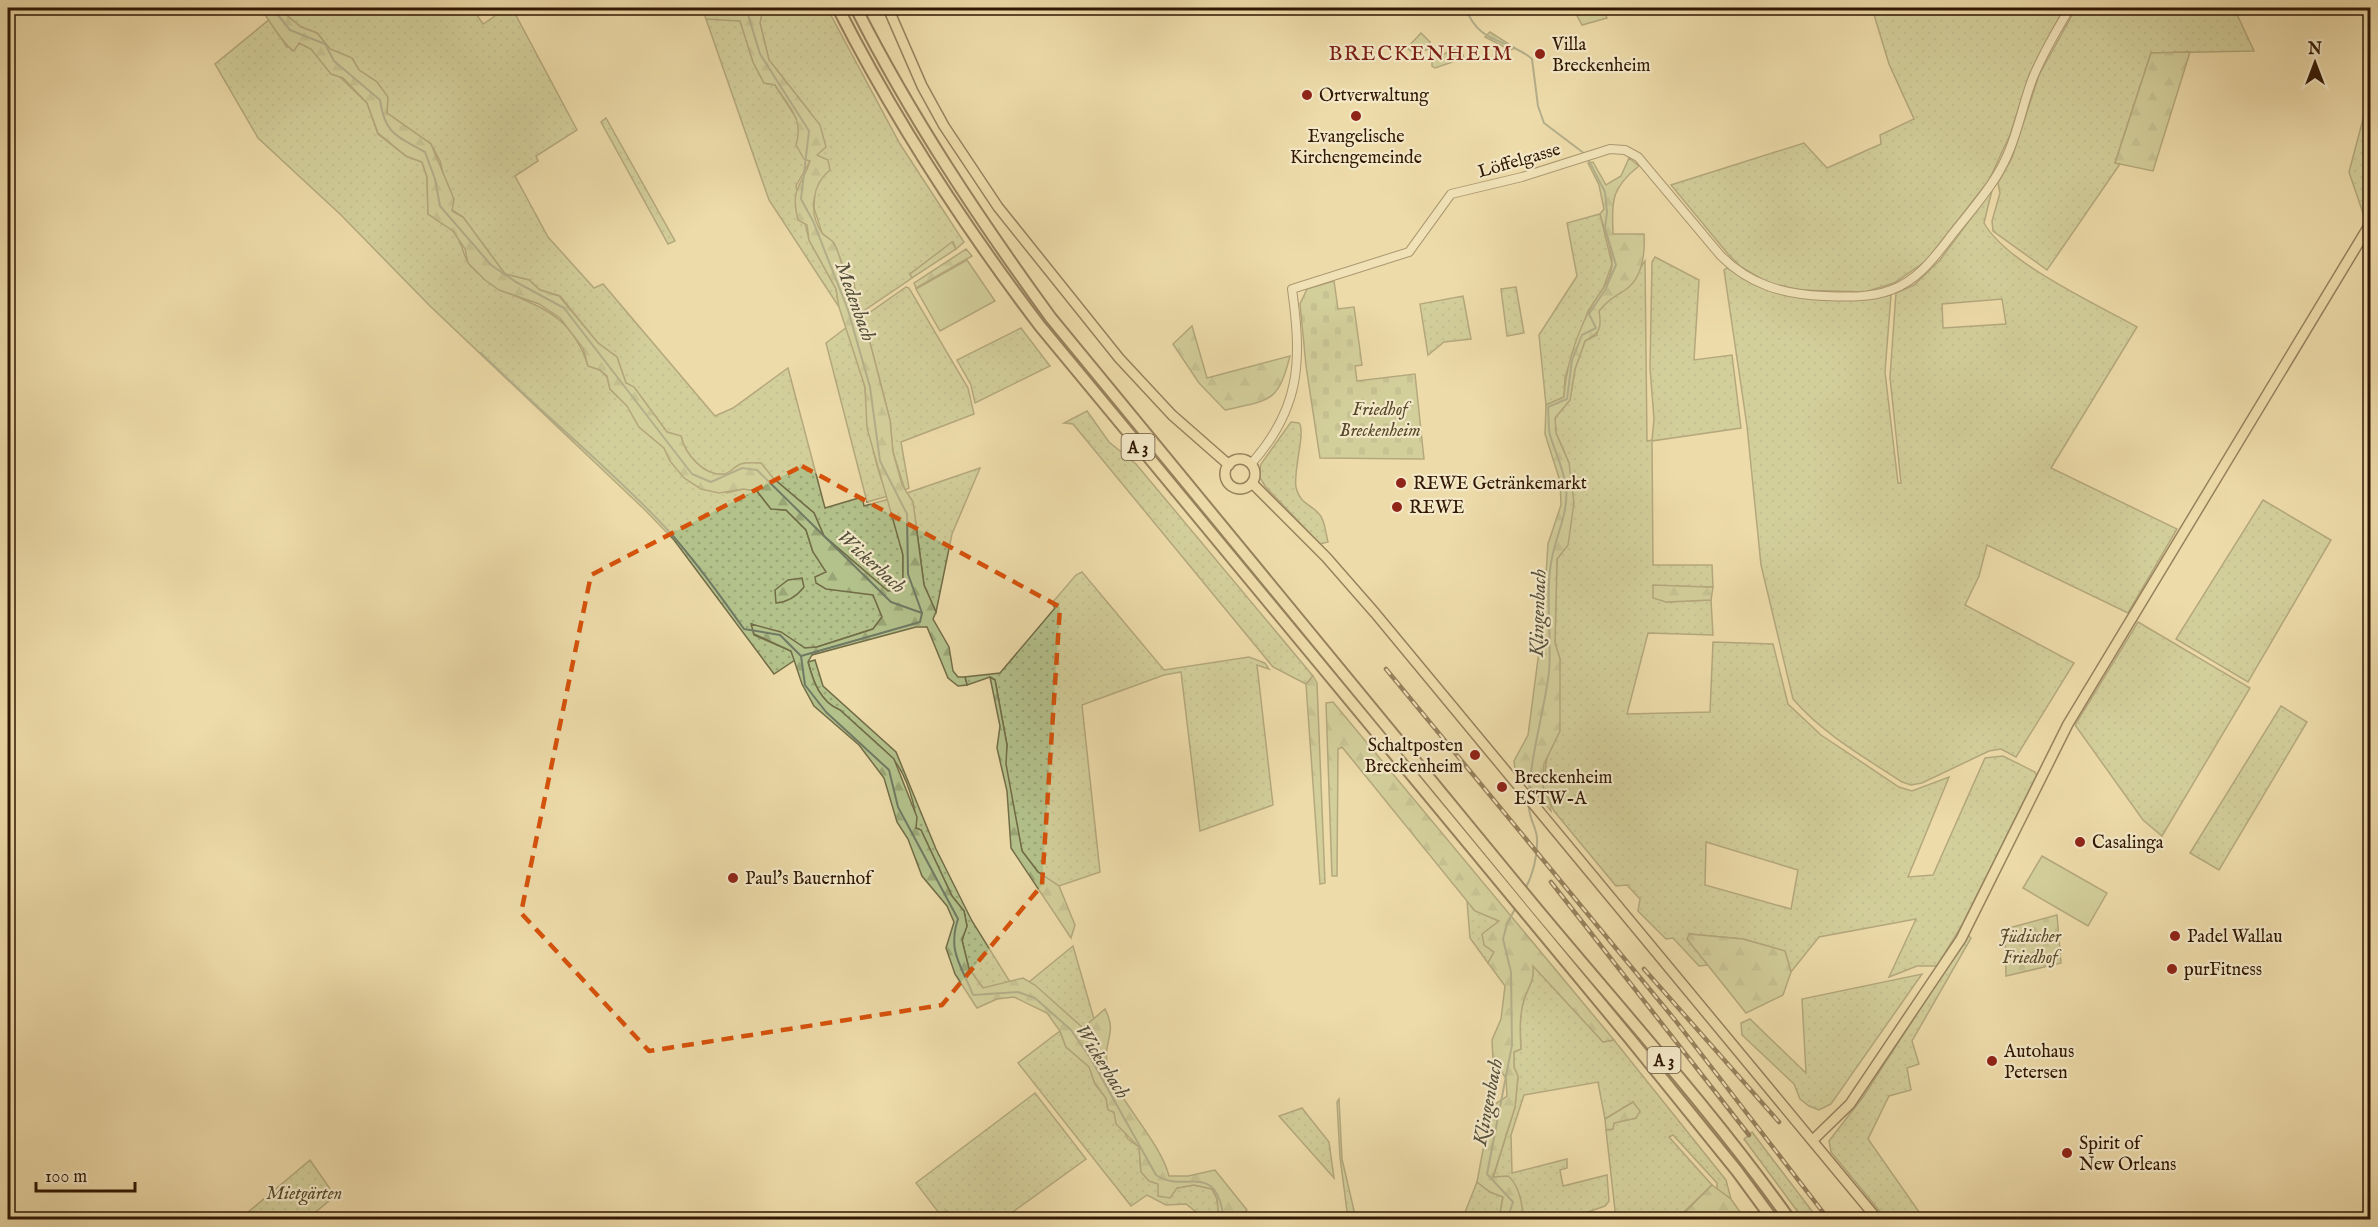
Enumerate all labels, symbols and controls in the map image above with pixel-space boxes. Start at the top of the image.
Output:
north arrow [2285,33,2345,93]
place label: Villa Breckenheim [1551,34,1650,78]
text: N [2307,40,2322,60]
district label: BRECKENHEIM [1329,41,1513,68]
marker: Villa Breckenheim [1533,47,1547,61]
place label: Ortverwaltung [1319,85,1429,108]
marker: Ortverwaltung [1300,88,1314,102]
marker: Evangelische Kirchengemeinde [1349,109,1363,123]
place label: Evangelische Kirchengemeinde [1290,126,1422,170]
street label: Löffelgasse [1475,139,1563,184]
water label: Medenbach [829,258,881,345]
park label: Friedhof Breckenheim [1339,399,1421,443]
road number: A 3 [1122,434,1154,460]
place label: REWE Getränkemarkt [1413,473,1587,496]
marker: REWE Getränkemarkt [1394,476,1408,490]
place label: REWE [1409,497,1465,520]
marker: REWE [1390,500,1404,514]
water label: Wickerbach [832,525,911,600]
water label: Klingenbach [1524,568,1554,658]
place label: Schaltposten Breckenheim [1365,735,1463,779]
marker: Schaltposten Breckenheim [1468,748,1482,762]
place label: Breckenheim ESTW-A [1514,767,1612,811]
marker: Breckenheim ESTW-A [1495,780,1509,794]
place label: Casalinga [2092,832,2164,855]
marker: Casalinga [2073,835,2087,849]
place label: Paul's Bauernhof [745,868,875,891]
marker: Paul's Bauernhof [726,871,740,885]
park label: Jüdischer Friedhof [1999,926,2062,970]
place label: Padel Wallau [2187,926,2283,949]
marker: Padel Wallau [2168,929,2182,943]
place label: purFitness [2184,959,2262,982]
marker: purFitness [2165,962,2179,976]
water label: Wickerbach [1069,1020,1135,1104]
place label: Autohaus Petersen [2003,1041,2074,1085]
road number: A 3 [1648,1047,1680,1073]
marker: Autohaus Petersen [1985,1054,1999,1068]
water label: Klingenbach [1468,1056,1510,1149]
place label: Spirit of New Orleans [2079,1133,2176,1177]
marker: Spirit of New Orleans [2060,1146,2074,1160]
scale bar [36,1155,135,1193]
text: 100 m [45,1166,87,1189]
park label: Mietgärten [266,1183,342,1206]

